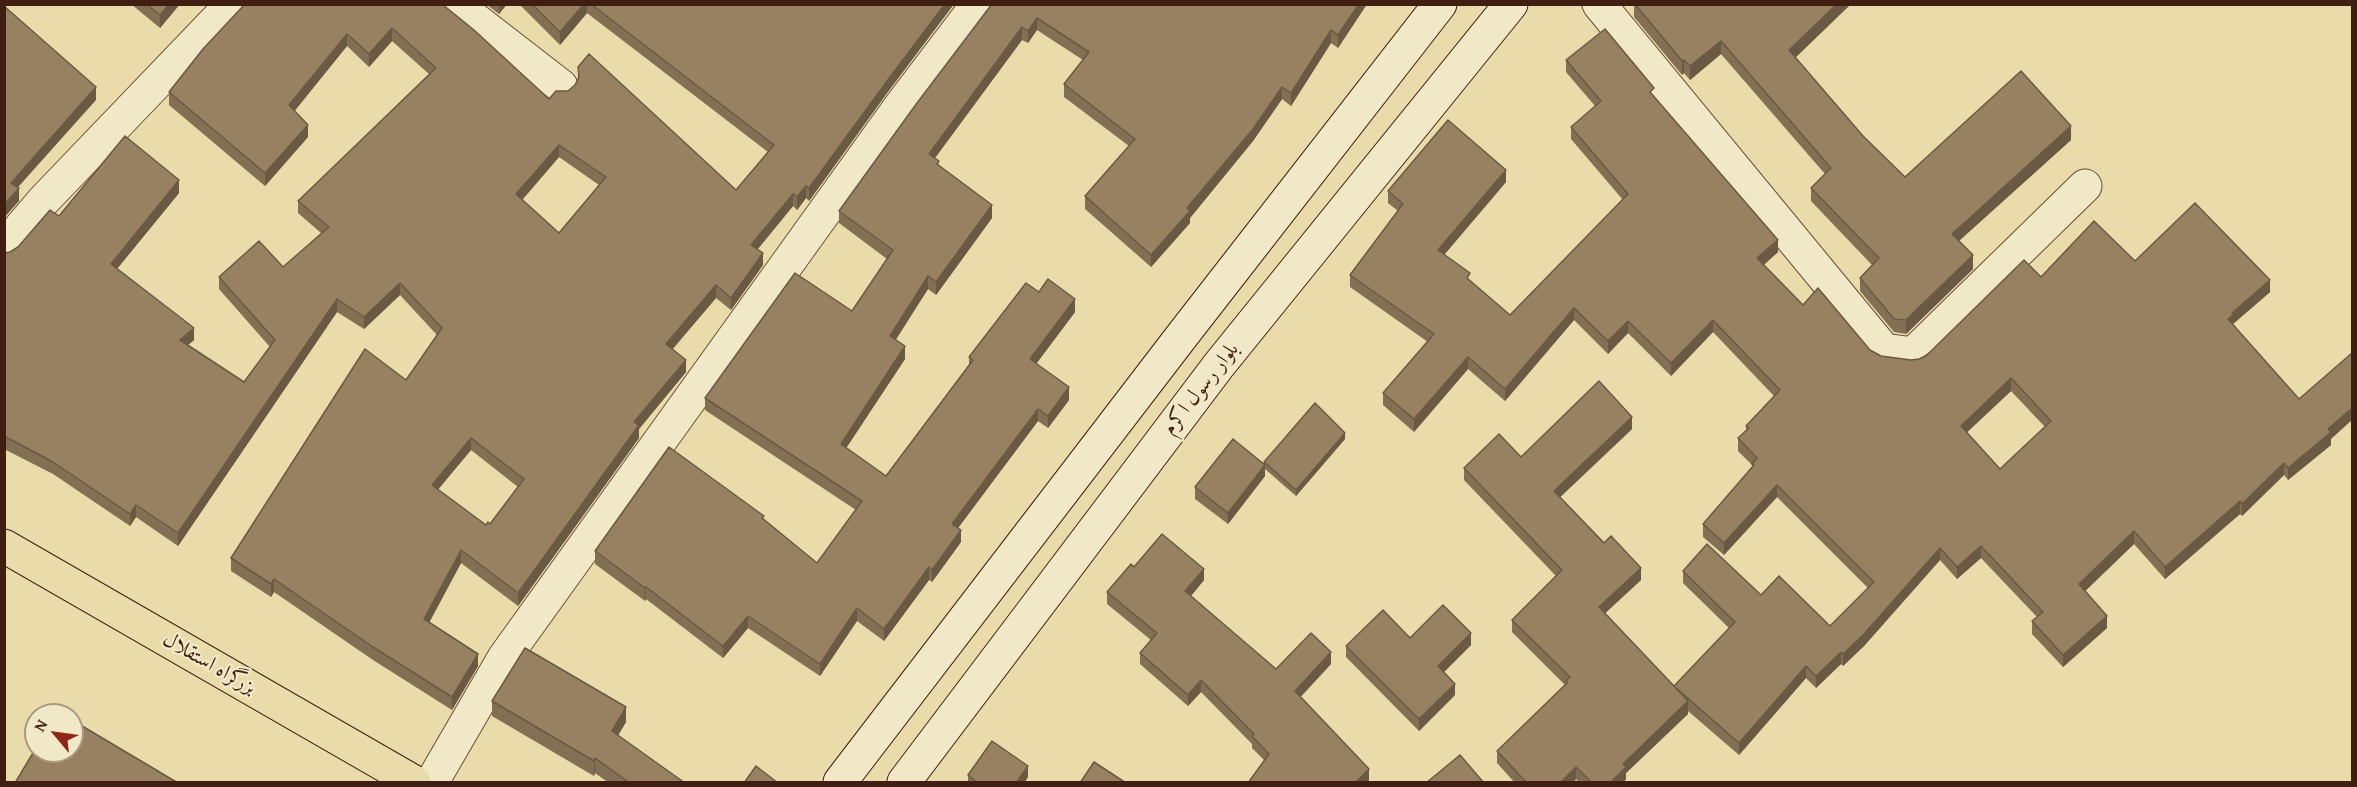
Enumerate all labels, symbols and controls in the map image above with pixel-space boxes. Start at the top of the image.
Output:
street label: بلوار رسول اکرم [1157,338,1245,440]
street label: بزرگراه استقلال [158,627,260,701]
north arrow [24,703,84,763]
text: N [27,715,53,736]

